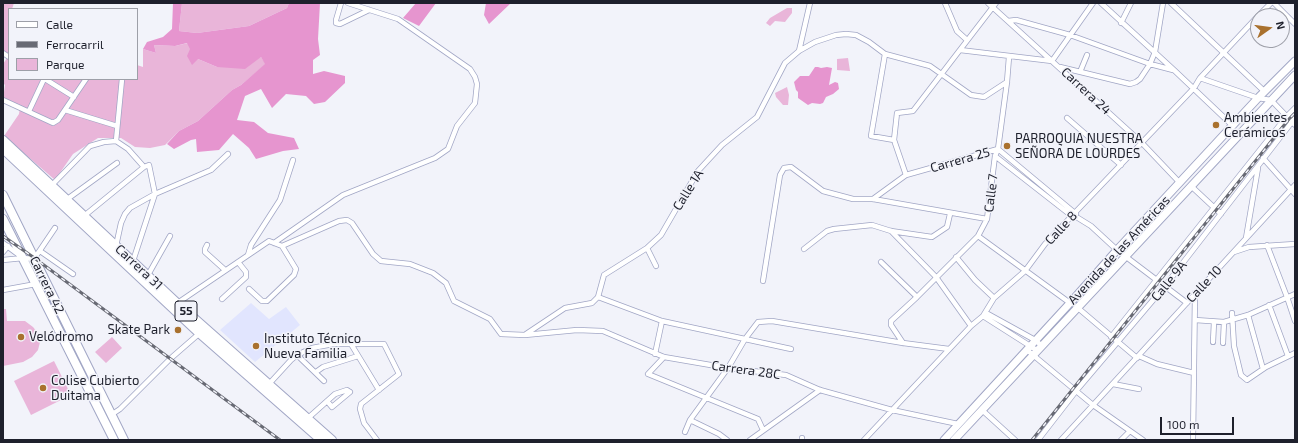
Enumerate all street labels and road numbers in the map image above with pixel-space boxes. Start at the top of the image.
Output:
street label: Carrera 24 [1058,64,1114,118]
street label: Carrera 25 [928,144,992,176]
street label: Calle 1A [669,167,707,213]
street label: Calle 7 [981,173,1001,213]
street label: Avenida de las Américas [1065,192,1173,308]
street label: Calle 8 [1042,208,1080,248]
street label: Carrera 31 [112,241,166,293]
street label: Carrera 42 [26,254,68,316]
street label: Calle 9A [1148,258,1190,304]
street label: Calle 10 [1183,262,1225,306]
road number: 55 [175,301,197,321]
street label: Carrera 28C [710,357,782,383]

